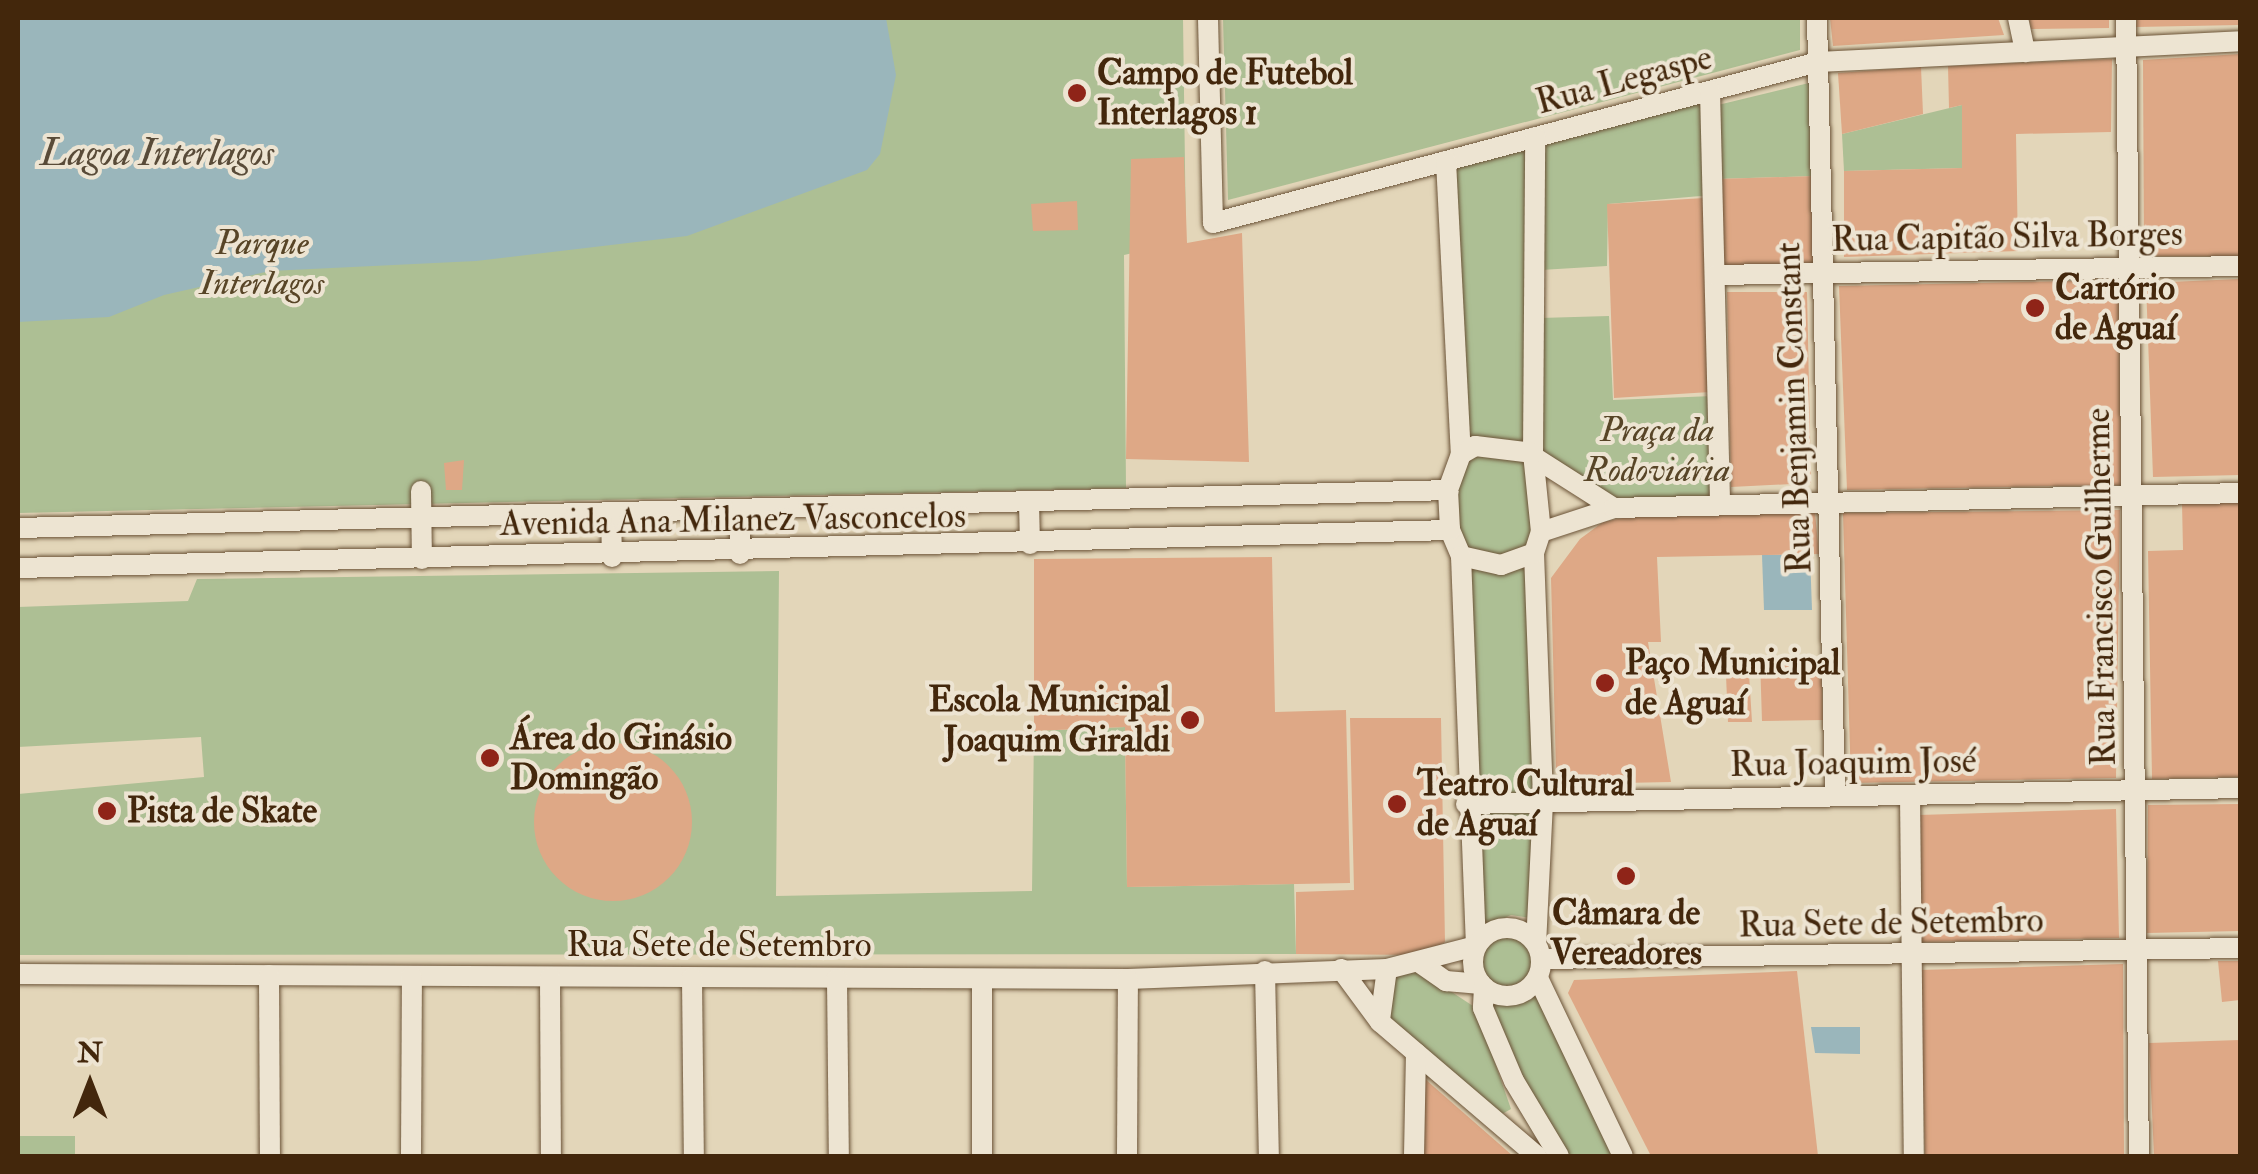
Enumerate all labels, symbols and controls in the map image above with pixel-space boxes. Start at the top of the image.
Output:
street label: Rua Legaspe [1531,36,1717,124]
place label: Campo de Futebol Interlagos 1 [1097,52,1353,134]
marker: Campo de Futebol Interlagos 1 [1066,82,1088,104]
water label: Lagoa Interlagos [40,131,274,177]
street label: Rua Capitão Silva Borges [1831,213,2183,261]
park label: Parque Interlagos [200,222,324,304]
street label: Rua Benjamin Constant [1767,241,1821,575]
place label: Cartório de Aguaí [2055,267,2176,349]
marker: Cartório de Aguaí [2024,297,2046,319]
street label: Rua Francisco Guilherme [2077,408,2125,766]
park label: Praça da Rodoviária [1584,409,1730,491]
street label: Avenida Ana Milanez Vasconcelos [500,495,966,545]
place label: Paço Municipal de Aguaí [1625,642,1840,724]
marker: Paço Municipal de Aguaí [1594,672,1616,694]
place label: Escola Municipal Joaquim Giraldi [928,679,1170,761]
marker: Escola Municipal Joaquim Giraldi [1179,709,1201,731]
place label: Área do Ginásio Domingão [510,717,732,799]
street label: Rua Joaquim José [1729,740,1977,786]
marker: Área do Ginásio Domingão [479,747,501,769]
place label: Teatro Cultural de Aguaí [1417,763,1634,845]
place label: Pista de Skate [127,790,317,832]
marker: Teatro Cultural de Aguaí [1386,793,1408,815]
marker: Pista de Skate [96,800,118,822]
marker: Câmara de Vereadores [1615,865,1637,887]
place label: Câmara de Vereadores [1550,892,1702,974]
street label: Rua Sete de Setembro [1738,899,2044,947]
street label: Rua Sete de Setembro [566,924,872,966]
north arrow [40,1034,140,1134]
text: N [77,1036,103,1071]

